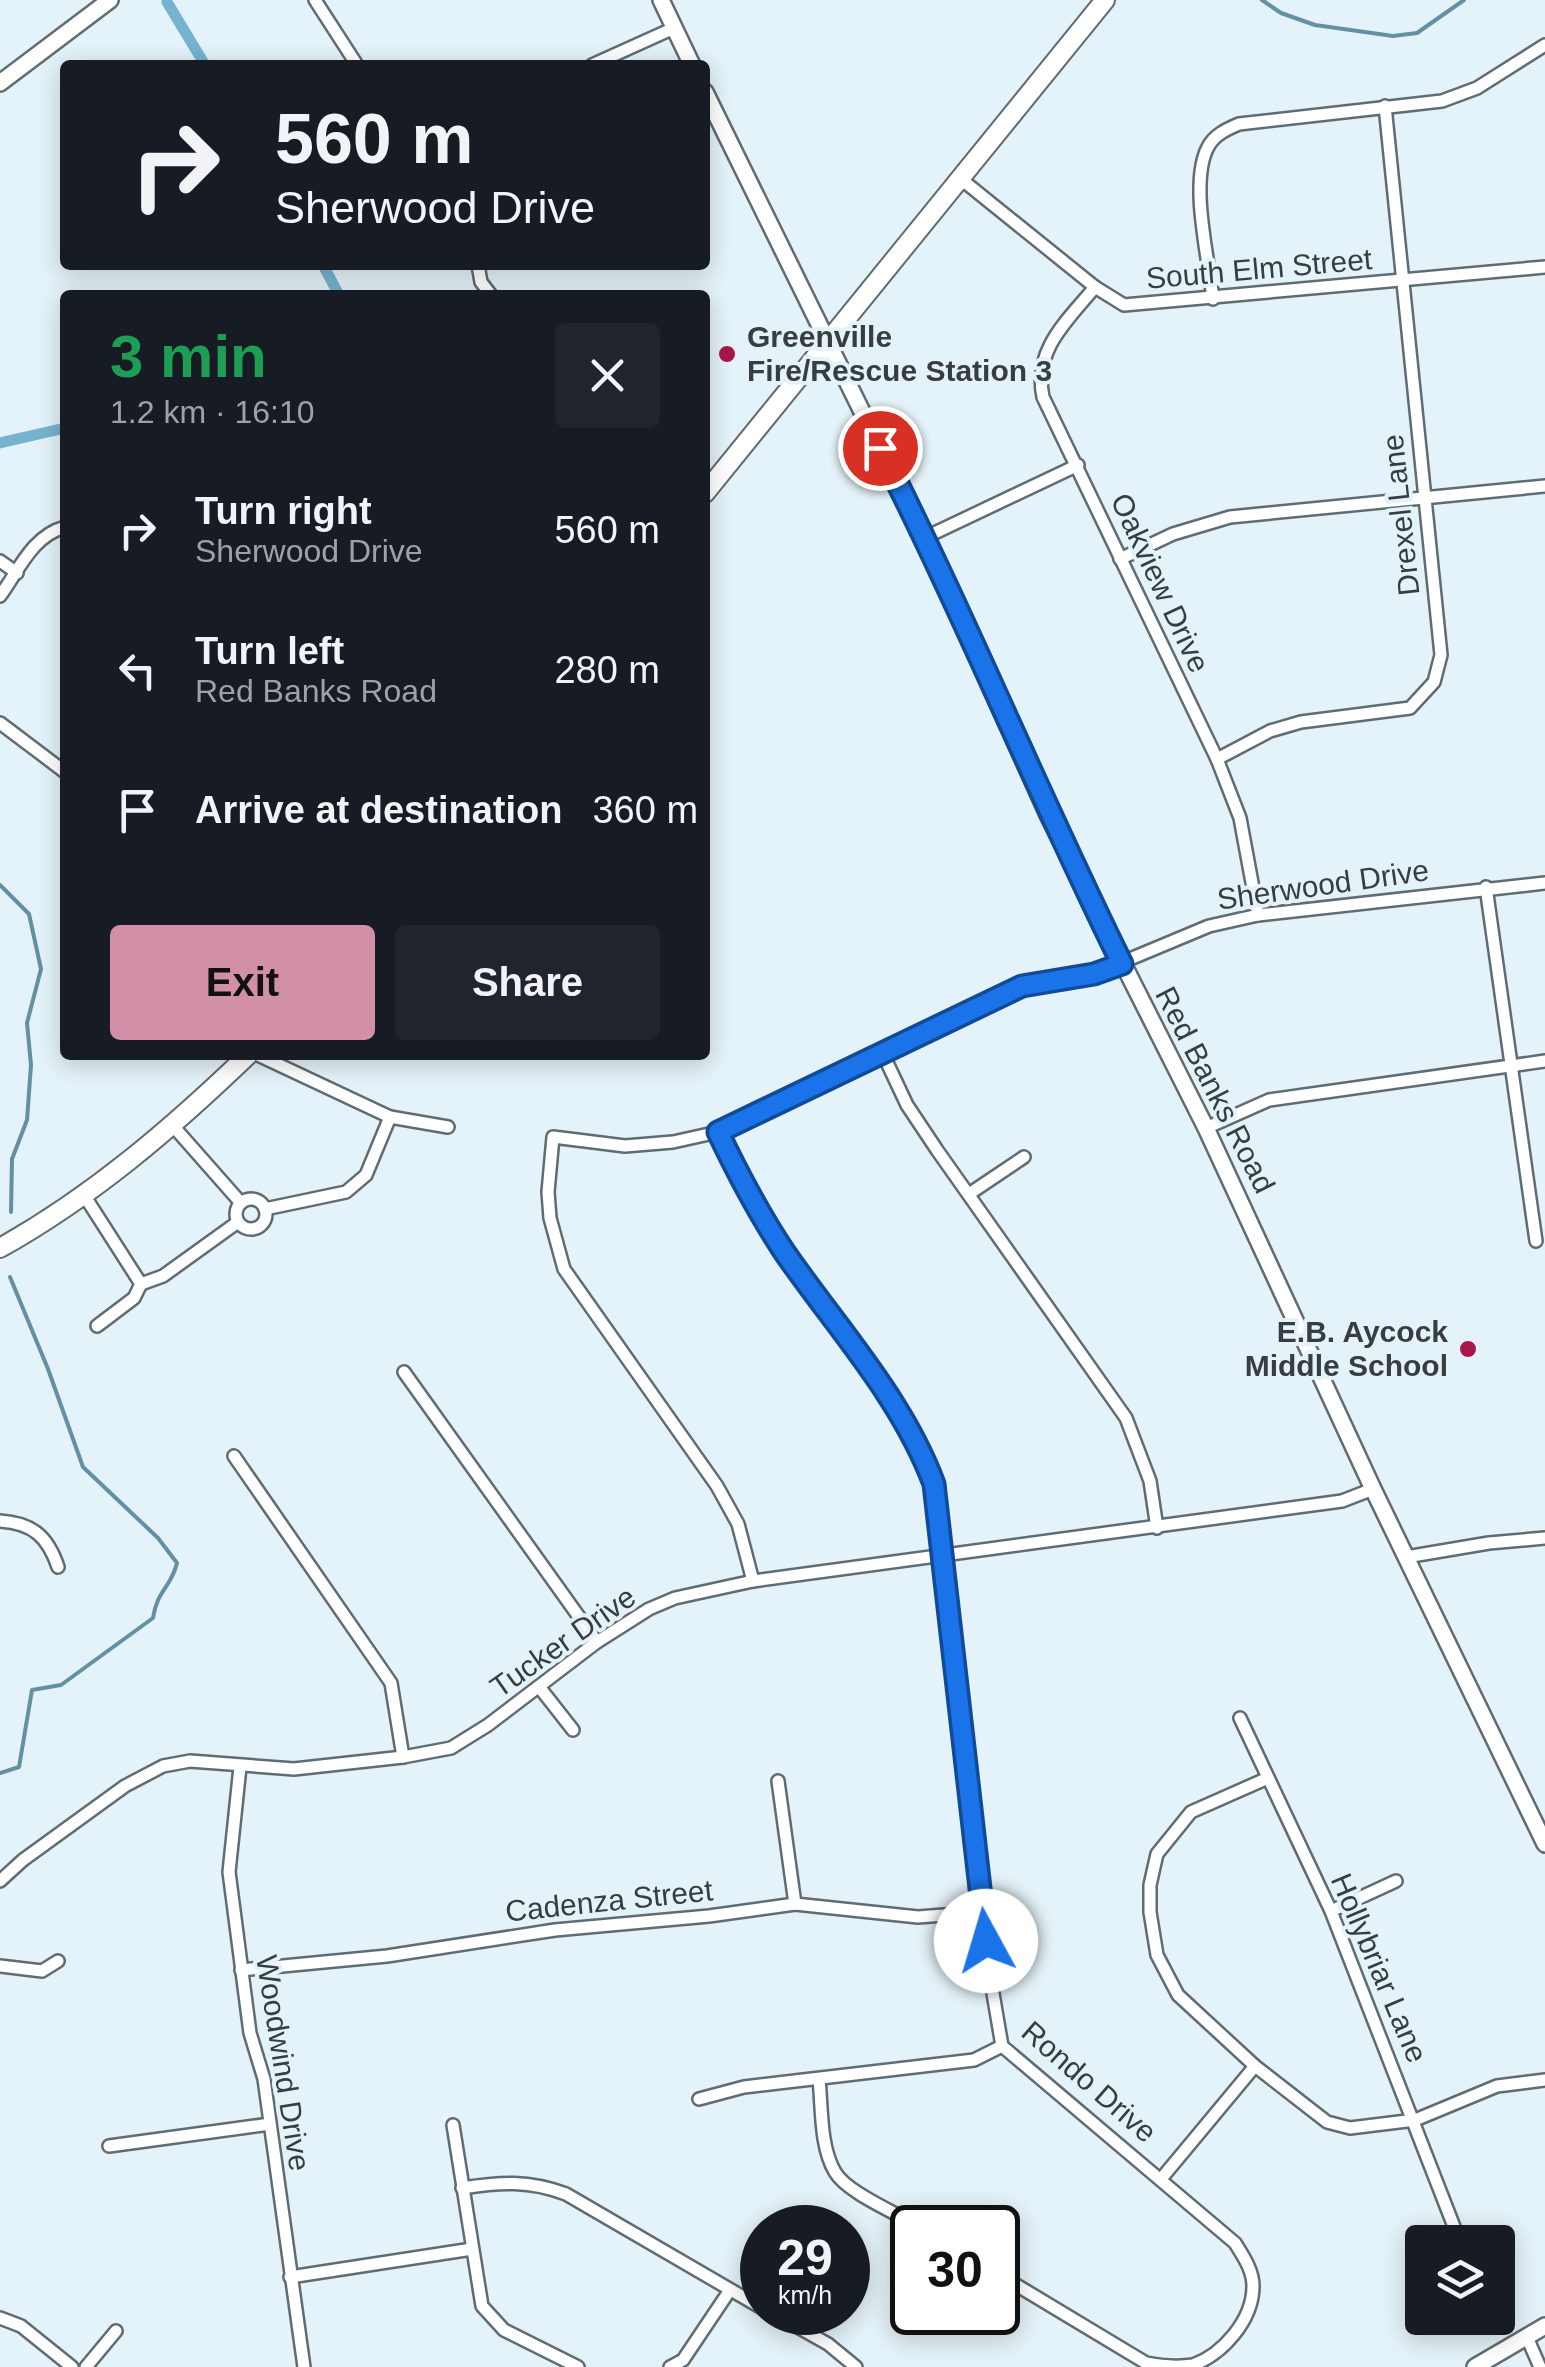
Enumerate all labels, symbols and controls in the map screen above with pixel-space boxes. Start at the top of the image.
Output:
icon: right [110,100,240,230]
text: 560 m [275,100,473,178]
text: Sherwood Drive [275,182,595,233]
street label: South Elm Street [1145,242,1374,295]
place label: Greenville Fire/Rescue Station 3 [747,320,1052,387]
text: 3 min [110,323,267,390]
button: close [555,323,660,428]
marker: Greenville Fire/Rescue Station 3 [716,343,738,365]
text: 1.2 km · 16:10 [110,394,315,430]
pin [838,406,923,491]
icon: arrive [853,421,908,476]
street label: Drexel Lane [1376,433,1425,597]
street label: Oakview Drive [1105,488,1216,677]
text: Turn right [195,490,372,532]
icon: right [110,503,165,558]
text: 560 m [554,509,660,551]
text: Sherwood Drive [195,533,423,569]
text: Turn left [195,630,344,672]
icon: left [110,643,165,698]
text: 280 m [554,649,660,691]
text: Red Banks Road [195,673,437,709]
icon: arrive [110,783,165,838]
text: Arrive at destination [195,789,562,831]
text: 360 m [592,789,698,831]
street label: Sherwood Drive [1215,853,1431,916]
button: Exit [110,925,375,1040]
button: Share [395,925,660,1040]
street label: Red Banks Road [1149,981,1282,1198]
place label: E.B. Aycock Middle School [1245,1315,1448,1382]
marker: E.B. Aycock Middle School [1457,1338,1479,1360]
street label: Tucker Drive [484,1580,641,1704]
street label: Hollybriar Lane [1325,1868,1434,2067]
street label: Cadenza Street [504,1873,715,1928]
position arrow [934,1889,1038,1993]
street label: Woodwind Drive [250,1953,317,2173]
street label: Rondo Drive [1016,2014,1163,2149]
speed limit sign: 30 [890,2205,1020,2335]
map controls [1405,2225,1515,2335]
button: layers [1405,2225,1515,2335]
text: 29 [777,2230,833,2286]
text: km/h [778,2281,832,2309]

